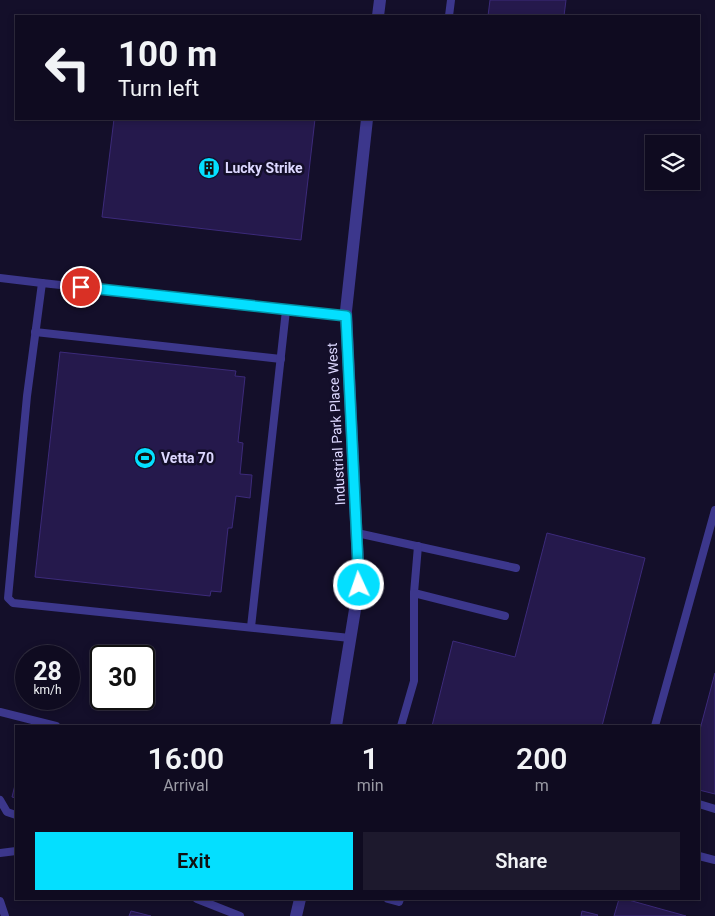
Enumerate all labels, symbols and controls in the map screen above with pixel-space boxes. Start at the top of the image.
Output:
text: 100 m [118,34,217,75]
icon: left [35,35,100,100]
text: Turn left [118,76,199,101]
map controls [645,135,700,190]
button: layers [645,135,700,190]
building icon: Lucky Strike [197,156,221,180]
place label: Lucky Strike [225,160,303,176]
pin [60,266,102,308]
icon: arrive [67,273,95,301]
street label: Industrial Park Place West [324,342,348,506]
sports icon: Vetta 70 [133,446,157,470]
place label: Vetta 70 [161,450,214,466]
position arrow [332,558,384,610]
speed limit sign: 30 [90,645,155,710]
text: 28 [33,657,62,686]
text: km/h [33,683,62,697]
text: 16:00 [148,741,224,776]
text: 1 [362,741,379,776]
text: 200 [516,741,567,776]
text: Arrival [163,776,209,795]
text: min [357,776,384,795]
text: m [535,776,549,795]
button: Exit [35,832,353,890]
button: Share [363,832,680,890]

